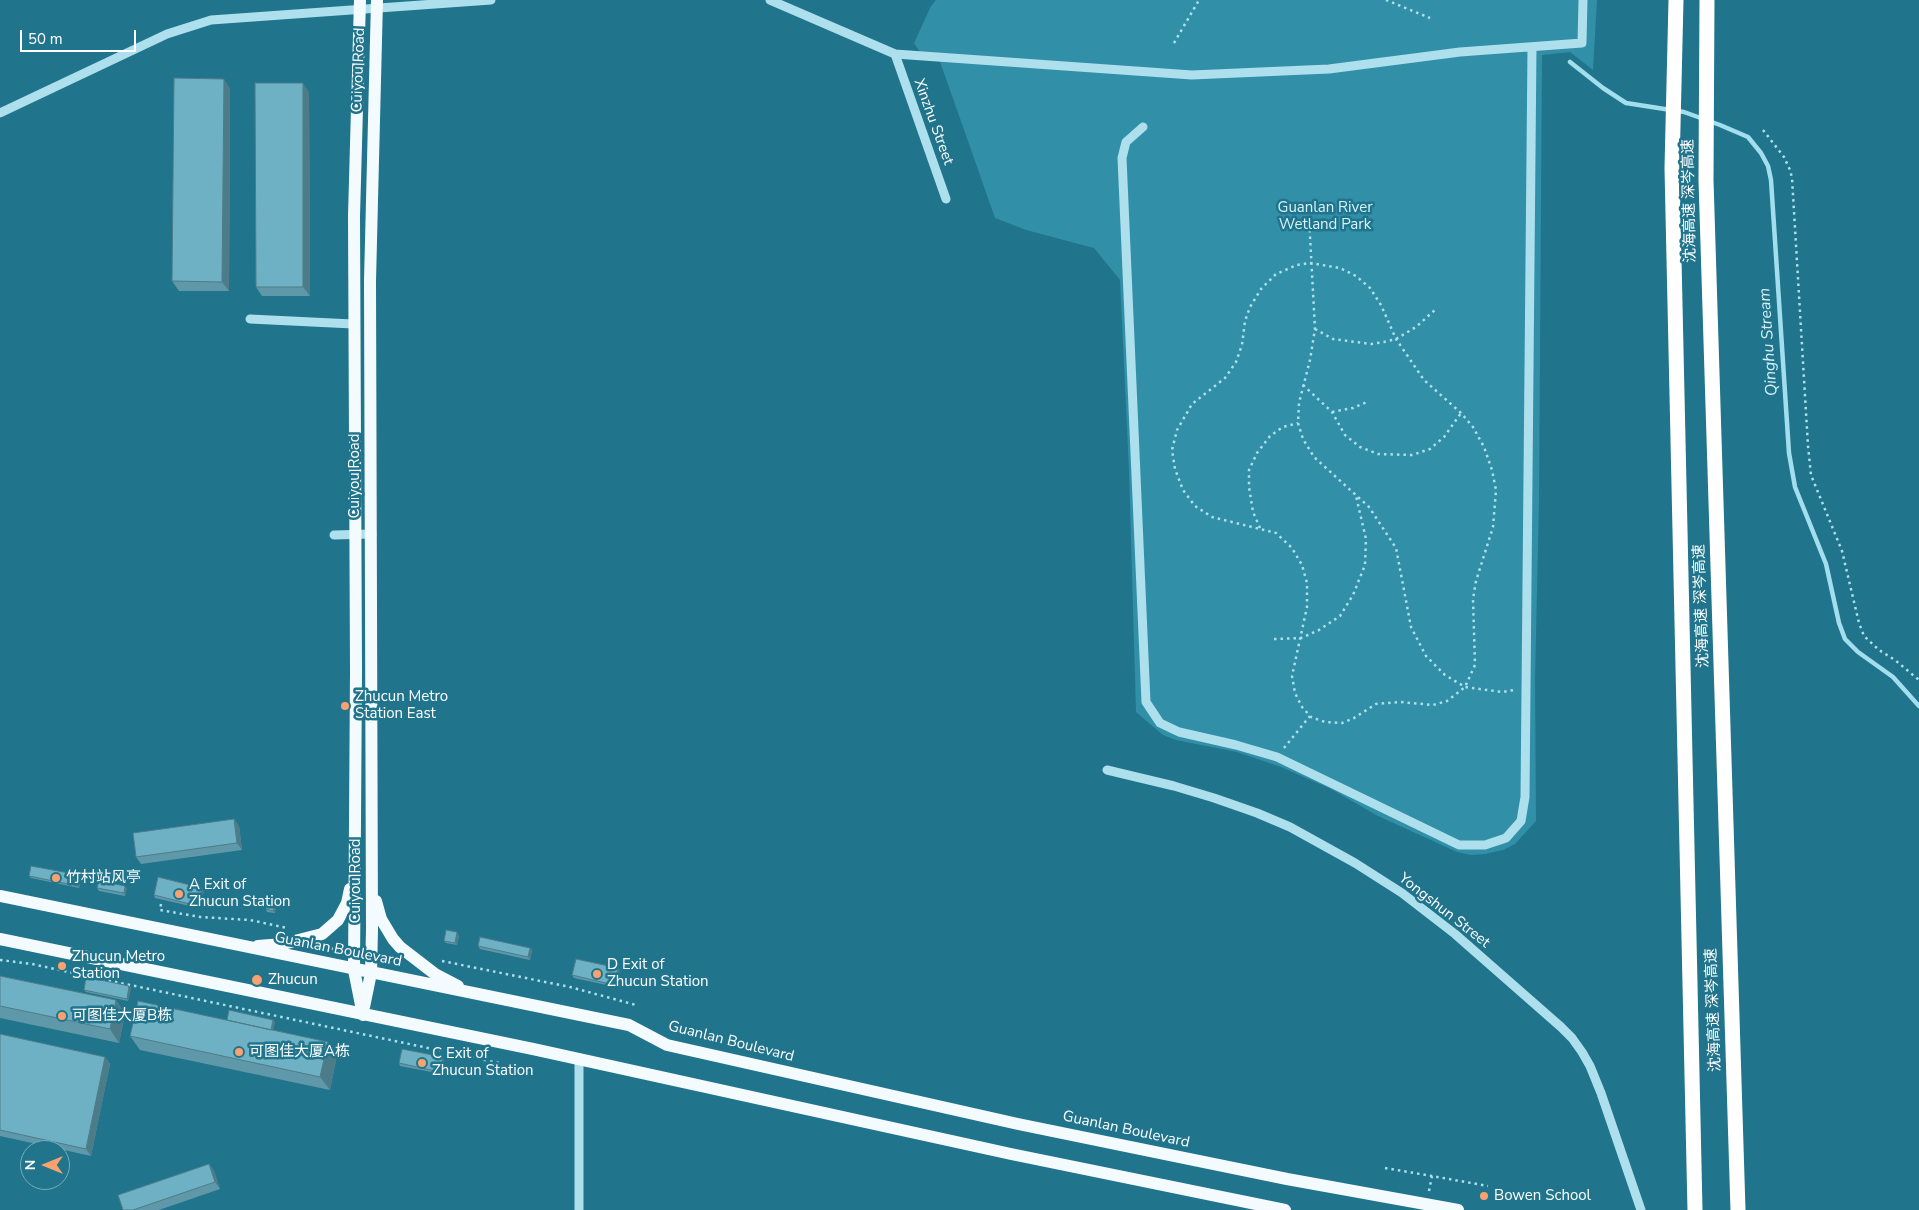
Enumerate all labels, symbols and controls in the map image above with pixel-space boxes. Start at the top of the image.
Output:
scale bar [22,20,139,52]
street label: Cuiyou Road [349,27,369,113]
text: 50 m [28,29,63,49]
street label: Xinzhu Street [909,76,957,168]
street label: 沈海高速 深岑高速 [1680,139,1700,263]
park label: Guanlan River Wetland Park [1277,199,1373,234]
water label: Qinghu Stream [1756,287,1782,397]
street label: Cuiyou Road [346,434,364,518]
street label: 沈海高速 深岑高速 [1691,544,1713,668]
place label: Zhucun Metro Station East [355,688,448,723]
marker: Zhucun Metro Station East [339,700,351,712]
street label: Cuiyou Road [347,839,365,923]
place label: 竹村站风亭 [66,869,141,887]
street label: Yongshun Street [1395,870,1493,952]
marker: 竹村站风亭 [50,872,62,884]
place label: A Exit of Zhucun Station [189,876,290,911]
marker: A Exit of Zhucun Station [173,888,185,900]
street label: Guanlan Boulevard [273,929,403,971]
place label: Zhucun Metro Station [72,948,165,983]
street label: 沈海高速 深岑高速 [1703,948,1725,1072]
place label: D Exit of Zhucun Station [607,956,708,991]
marker: Zhucun Metro Station [56,960,68,972]
marker: D Exit of Zhucun Station [591,968,603,980]
place label: Zhucun [268,971,318,989]
marker: Zhucun [250,973,264,987]
place label: 可图佳大厦B栋 [72,1007,172,1025]
marker: 可图佳大厦B栋 [56,1010,68,1022]
street label: Guanlan Boulevard [666,1018,796,1066]
place label: 可图佳大厦A栋 [249,1043,350,1061]
place label: C Exit of Zhucun Station [432,1045,533,1080]
marker: 可图佳大厦A栋 [233,1046,245,1058]
marker: C Exit of Zhucun Station [416,1057,428,1069]
street label: Guanlan Boulevard [1061,1108,1191,1152]
north arrow [20,1140,70,1190]
text: N [21,1160,40,1170]
place label: Bowen School [1494,1187,1591,1205]
marker: Bowen School [1478,1190,1490,1202]

